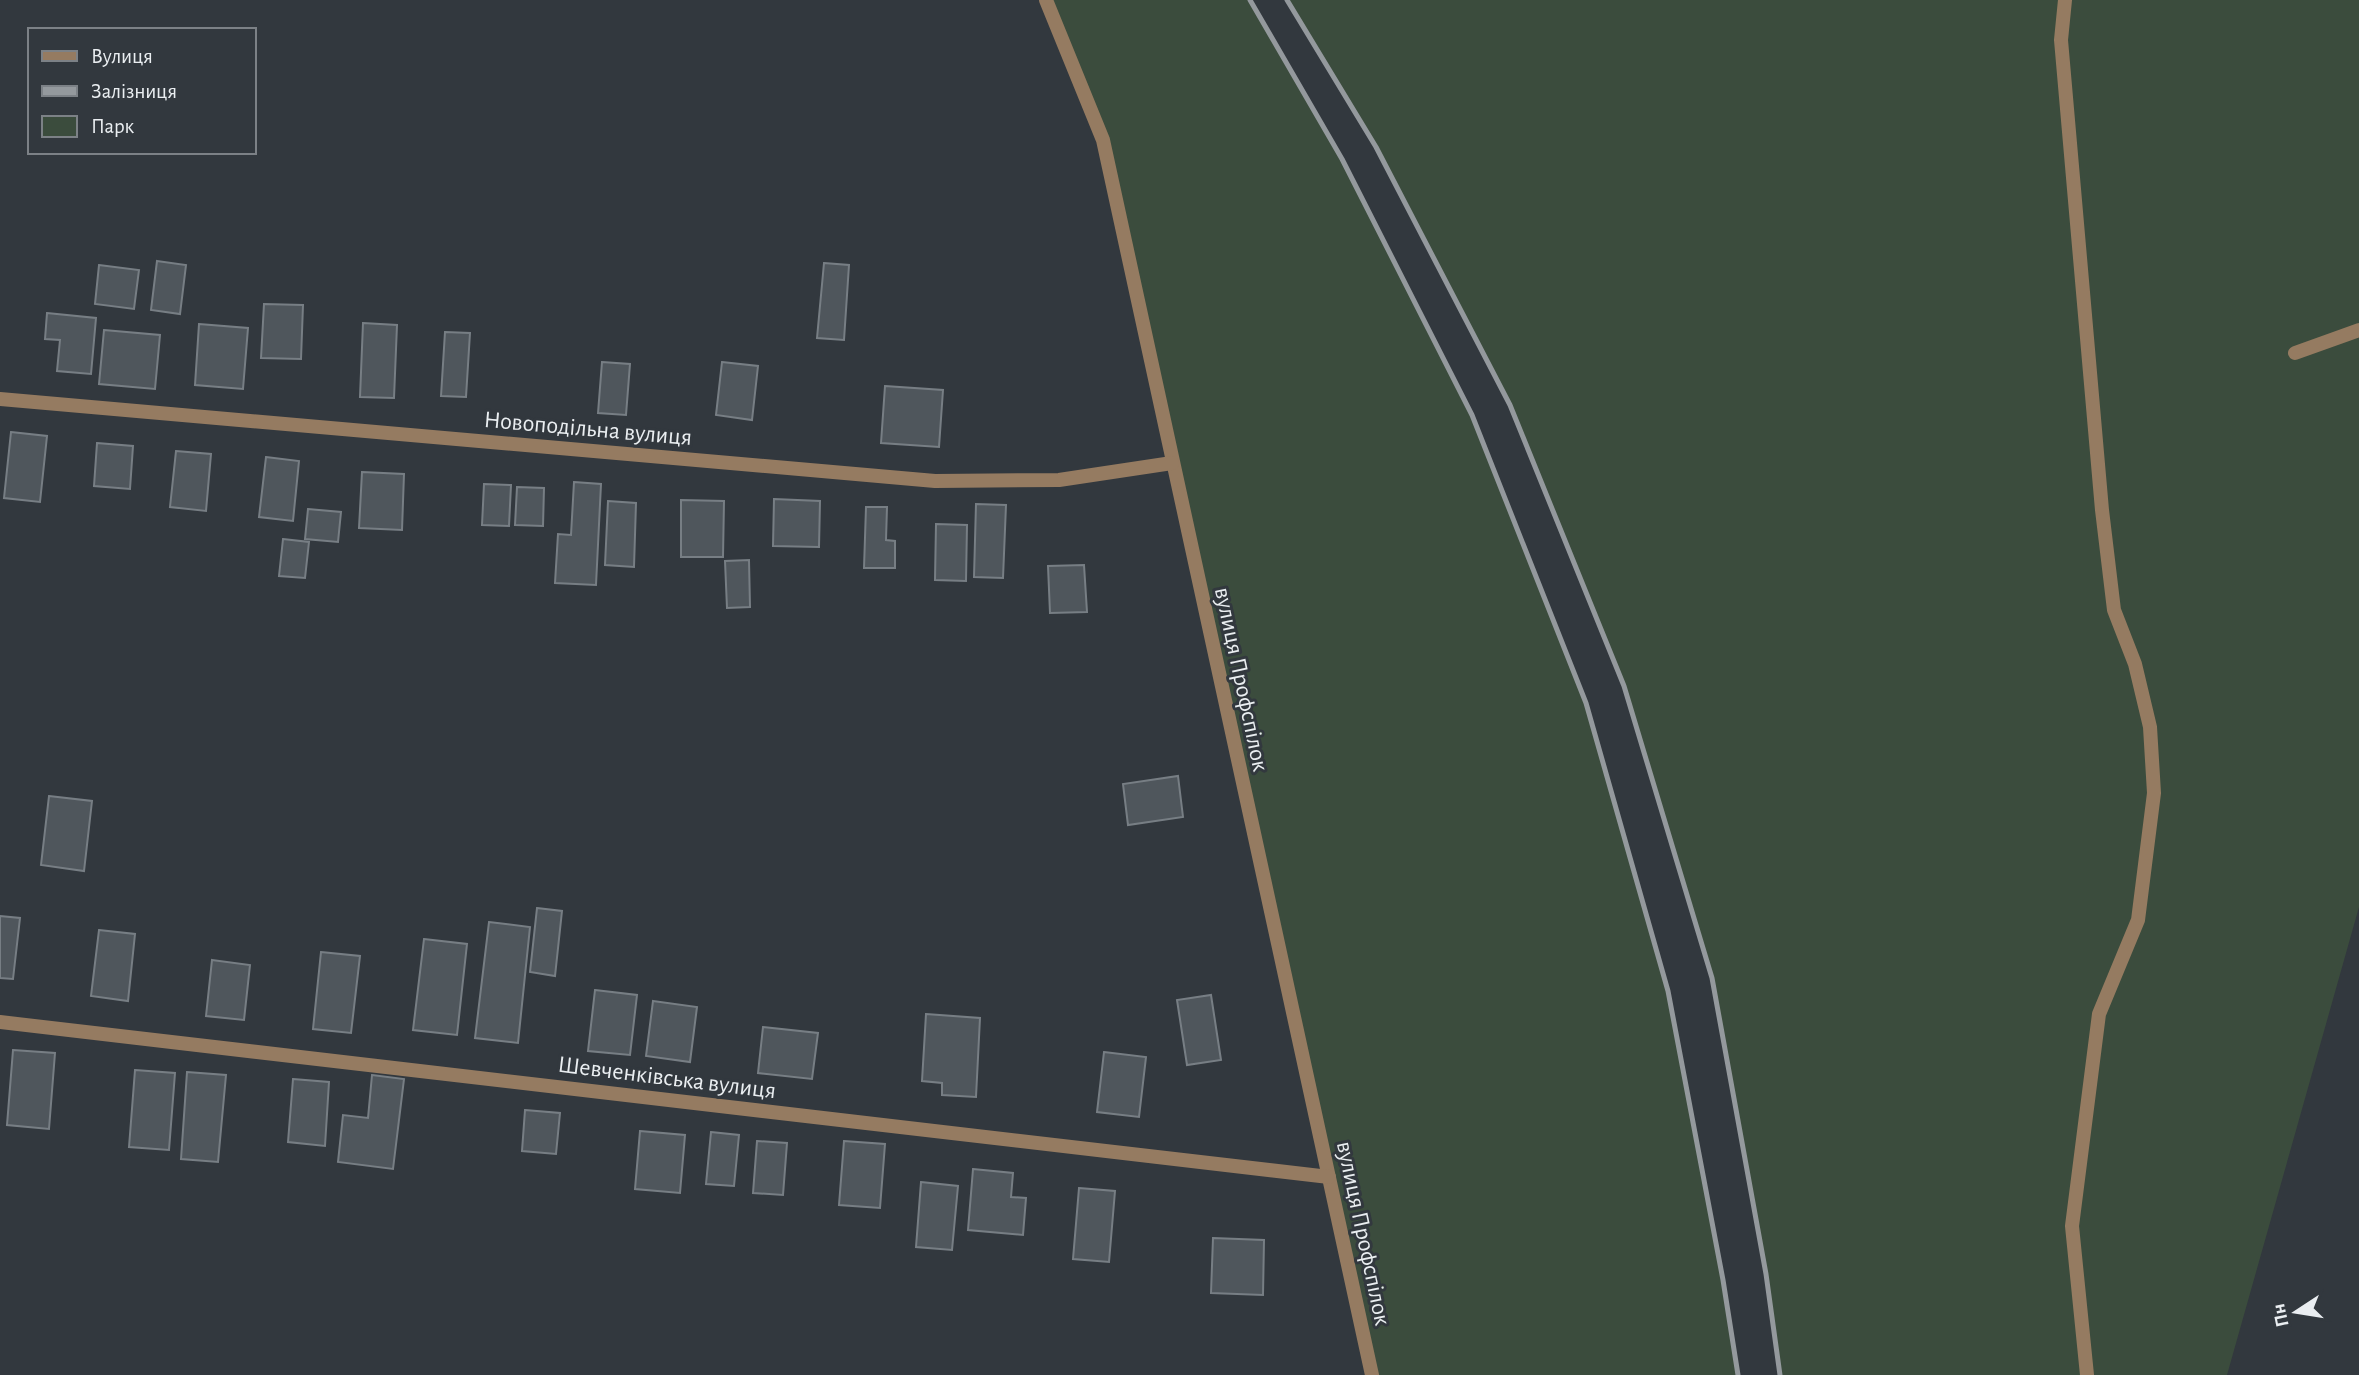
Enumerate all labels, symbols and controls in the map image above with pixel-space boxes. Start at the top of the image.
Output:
legend [28,28,256,154]
text: Вулиця [91,46,153,67]
text: Залізниця [91,81,177,102]
text: Парк [91,116,135,137]
street label: Новоподільна вулиця [483,408,693,450]
street label: вулиця Профспілок [1210,585,1272,773]
street label: Шевченківська вулиця [556,1053,777,1103]
street label: вулиця Профспілок [1332,1139,1394,1327]
north arrow [2261,1277,2331,1347]
text: Пн [2269,1302,2293,1329]

